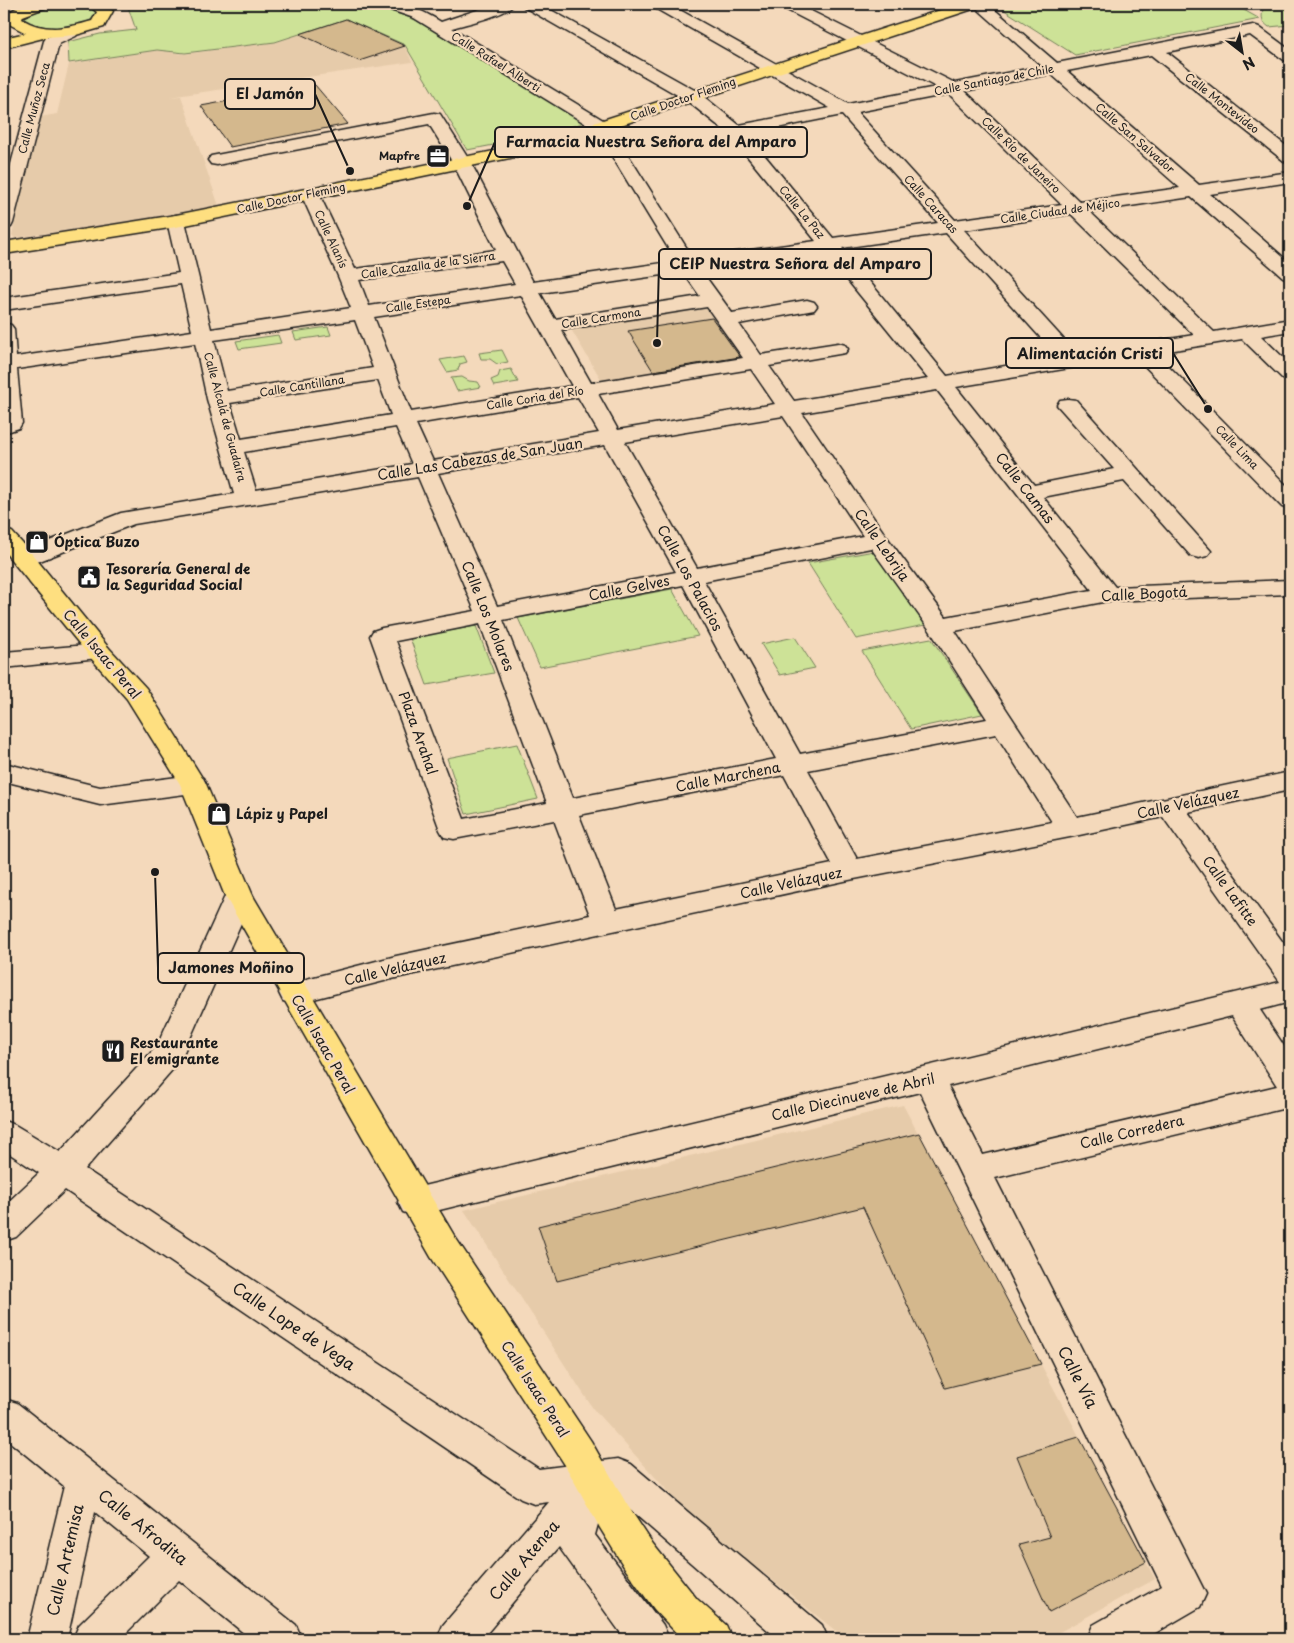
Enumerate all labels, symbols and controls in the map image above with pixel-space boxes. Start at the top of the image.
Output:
street label: Calle Rafael Alberti [448,27,544,96]
north arrow [1216,28,1266,78]
text: N [1239,52,1259,75]
street label: Calle Muñoz Seca [13,60,54,155]
street label: Calle Santiago de Chile [932,60,1055,99]
street label: Calle Montevideo [1182,68,1263,137]
street label: Calle Doctor Fleming [628,73,738,125]
callout: El Jamón [225,79,315,109]
text: El Jamón [236,81,304,104]
street label: Calle San Salvador [1092,98,1179,177]
street label: Calle Río de Janeiro [978,112,1065,197]
callout: Farmacia Nuestra Señora del Amparo [495,127,807,157]
text: Farmacia Nuestra Señora del Amparo [506,129,796,152]
office icon: Mapfre [425,143,451,169]
place label: Mapfre [379,147,420,164]
street label: Calle Caracas [900,171,962,237]
street label: Calle Doctor Fleming [235,178,347,217]
street label: Calle La Paz [775,181,829,242]
street label: Calle Ciudad de Méjico [999,194,1121,227]
street label: Calle Alanís [311,207,352,271]
street label: Calle Cazalla de la Sierra [360,247,496,282]
callout: CEIP Nuestra Señora del Amparo [659,249,931,279]
text: CEIP Nuestra Señora del Amparo [669,251,921,274]
street label: Calle Estepa [384,291,452,316]
street label: Calle Carmona [560,303,642,332]
callout: Alimentación Cristi [1006,338,1173,368]
text: Alimentación Cristi [1016,341,1163,364]
street label: Calle Alcalá de Guadaíra [200,350,251,484]
street label: Calle Cantillana [258,370,346,401]
street label: Calle Coria del Río [485,381,585,414]
street label: Calle Lima [1212,421,1263,473]
street label: Calle Las Cabezas de San Juan [376,432,584,485]
street label: Calle Camas [991,448,1060,528]
street label: Calle Lebrija [850,504,915,585]
street label: Calle Los Palacios [652,521,728,635]
shop icon: Óptica Buzo [24,529,50,555]
place label: Óptica Buzo [54,531,140,552]
street label: Calle Los Molares [457,557,520,674]
place label: Tesorería General de la Seguridad Social [106,558,250,595]
public building icon: Tesorería General de la Seguridad Social [76,564,102,590]
street label: Calle Gelves [587,569,671,606]
street label: Calle Bogotá [1100,581,1188,606]
street label: Calle Isaac Peral [58,604,146,703]
street label: Plaza Arahal [394,688,443,777]
street label: Calle Marchena [674,756,782,797]
street label: Calle Velázquez [1135,781,1241,824]
shop icon: Lápiz y Papel [206,801,232,827]
place label: Lápiz y Papel [236,803,328,824]
street label: Calle Lafitte [1198,851,1263,930]
street label: Calle Velázquez [738,861,844,904]
street label: Calle Velázquez [342,947,448,990]
callout: Jamones Moñino [158,953,304,983]
text: Jamones Moñino [168,955,294,978]
street label: Calle Isaac Peral [286,990,360,1097]
place label: Restaurante El emigrante [130,1032,219,1069]
restaurant icon: Restaurante El emigrante [100,1038,126,1064]
street label: Calle Diecinueve de Abril [769,1068,937,1126]
street label: Calle Corredera [1078,1109,1186,1154]
street label: Calle Lope de Vega [228,1275,362,1376]
street label: Calle Isaac Peral [496,1336,575,1441]
street label: Calle Vía [1053,1341,1105,1412]
street label: Calle Afrodita [94,1482,194,1570]
street label: Calle Artemisa [39,1501,89,1618]
street label: Calle Atenea [482,1514,564,1605]

